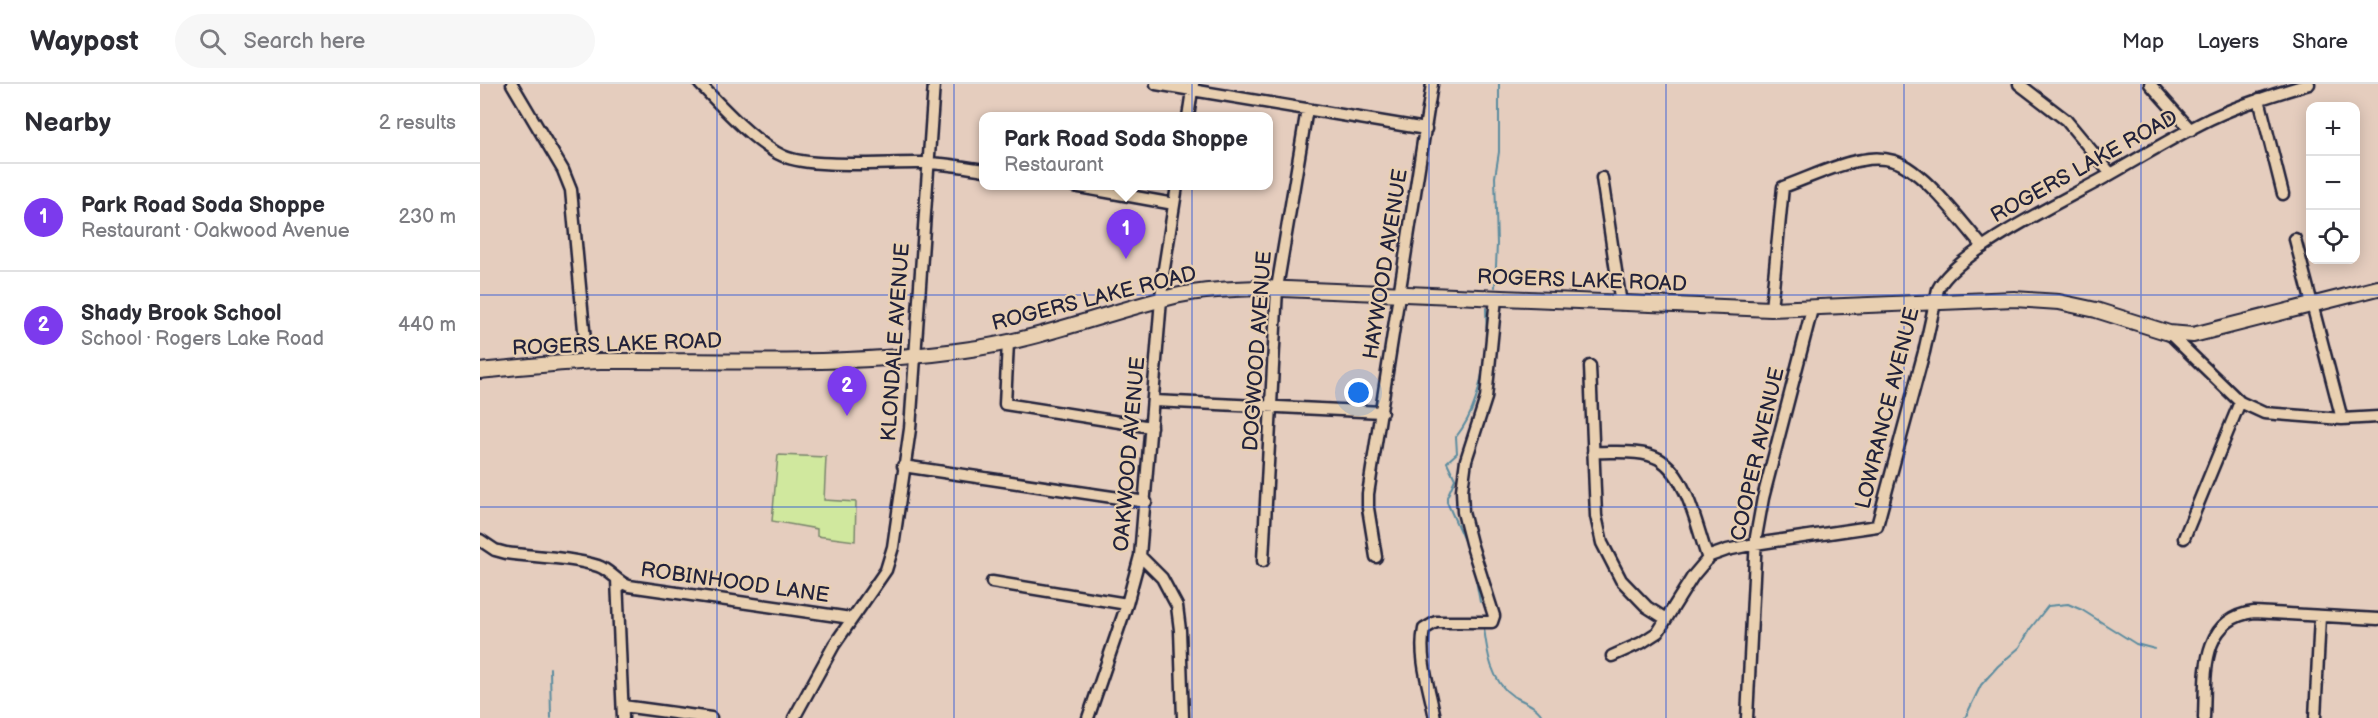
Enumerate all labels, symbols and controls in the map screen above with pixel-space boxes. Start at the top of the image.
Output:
search box [175,14,595,68]
text: Waypost [30,25,139,58]
icon: search [196,25,229,58]
text: Search here [244,28,365,55]
text: Map [2122,29,2164,54]
text: Layers [2197,29,2259,54]
text: Share [2292,29,2348,54]
map controls [2306,102,2360,264]
button: + [2306,102,2360,156]
street label: ROGERS LAKE ROAD [1986,105,2182,228]
text: Nearby [24,108,111,139]
text: 2 results [379,111,456,135]
popup [979,112,1273,190]
text: Park Road Soda Shoppe [1004,126,1248,153]
text: Restaurant [1004,153,1104,177]
button: − [2306,156,2360,210]
street label: HAYWOOD AVENUE [1358,167,1413,361]
text: Park Road Soda Shoppe [81,192,325,219]
text: 1 [39,205,48,229]
text: 230 m [399,205,456,229]
pin: 1 [1106,210,1146,259]
button: locate [2306,210,2360,264]
text: Restaurant · Oakwood Avenue [81,219,350,243]
street label: KLONDALE AVENUE [876,242,915,442]
street label: DOGWOOD AVENUE [1238,250,1277,452]
street label: ROGERS LAKE ROAD [989,261,1199,336]
street label: ROGERS LAKE ROAD [1477,264,1687,297]
text: Shady Brook School [81,300,282,327]
street label: LOWRANCE AVENUE [1850,305,1925,512]
text: 2 [38,313,49,337]
text: 440 m [398,313,456,337]
text: School · Rogers Lake Road [81,327,324,351]
street label: ROGERS LAKE ROAD [512,328,722,361]
street label: OAKWOOD AVENUE [1109,355,1150,553]
street label: COOPER AVENUE [1725,365,1790,543]
pin: 2 [828,366,866,416]
your location [1344,378,1373,407]
street label: ROBINHOOD LANE [639,557,831,608]

